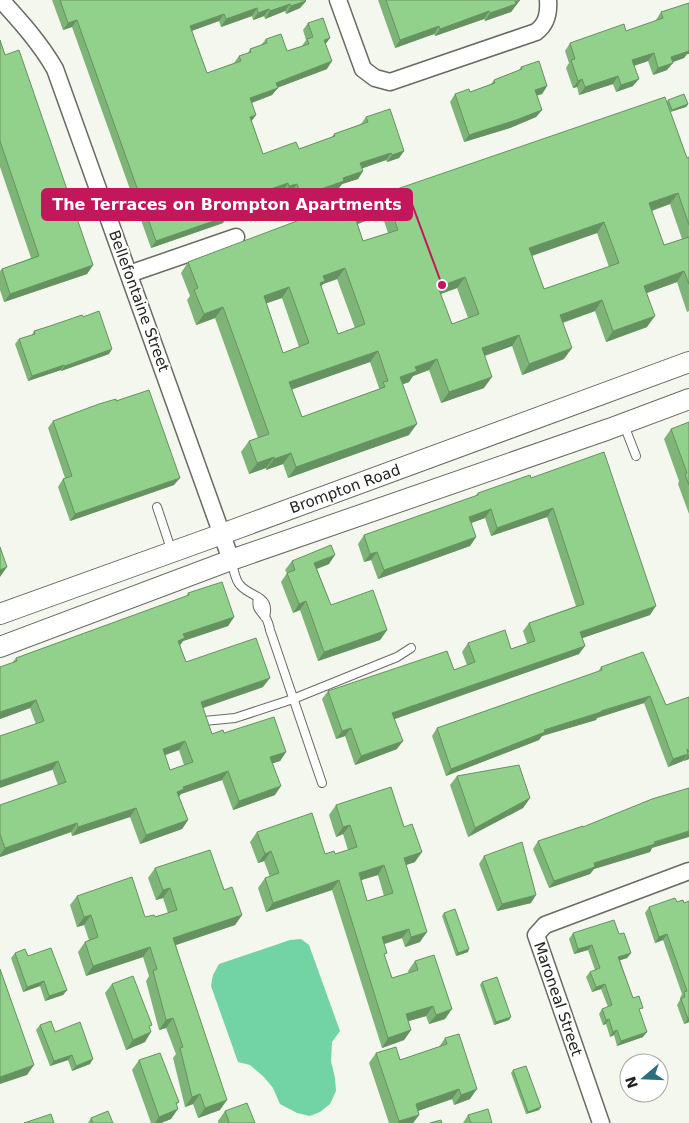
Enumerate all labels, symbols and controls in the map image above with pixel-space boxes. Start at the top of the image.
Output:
callout: The Terraces on Brompton Apartments [42,189,412,220]
text: The Terraces on Brompton Apartments [52,195,402,214]
street label: Bellefontaine Street [105,228,173,374]
street label: Brompton Road [287,461,403,517]
street label: Maroneal Street [530,940,586,1059]
north arrow [619,1053,669,1103]
text: N [622,1074,641,1090]

